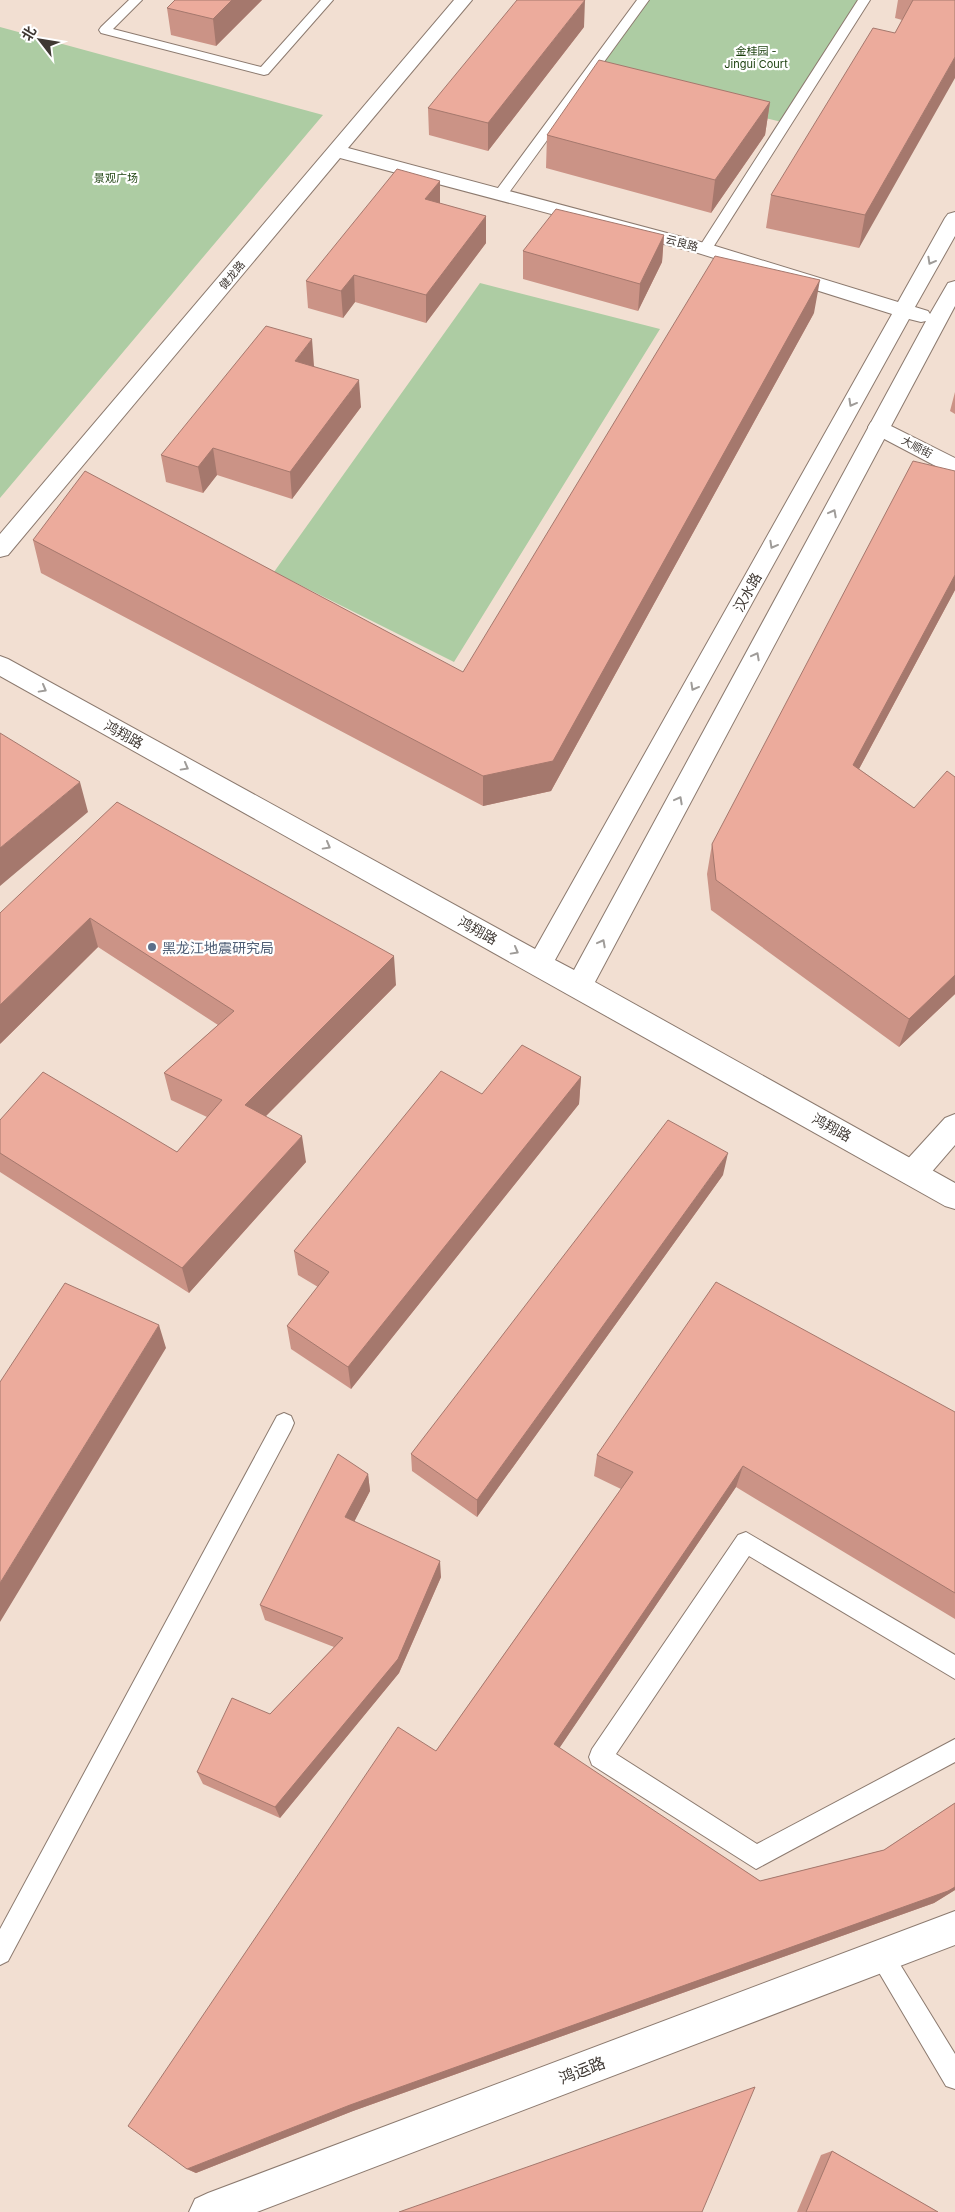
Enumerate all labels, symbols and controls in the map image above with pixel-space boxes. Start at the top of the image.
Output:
north arrow [15,15,65,65]
text: 北 [18,23,39,43]
park label: 金桂园 - Jingui Court [724,44,788,71]
park label: 景观广场 [94,171,138,185]
street label: 云良路 [664,232,700,254]
one-way arrow [928,256,938,265]
street label: 健龙路 [216,258,248,292]
one-way arrow [849,398,859,407]
street label: 大顺街 [899,433,935,461]
one-way arrow [827,509,837,518]
one-way arrow [769,540,779,549]
street label: 汉水路 [729,570,765,614]
one-way arrow [750,653,760,662]
one-way arrow [37,682,46,692]
one-way arrow [690,682,700,691]
street label: 鸿翔路 [102,716,146,752]
one-way arrow [179,761,188,771]
one-way arrow [673,796,683,805]
one-way arrow [321,840,330,850]
street label: 鸿翔路 [456,912,500,948]
place label: 黑龙江地震研究局 [162,939,274,956]
one-way arrow [596,939,606,948]
marker: 黑龙江地震研究局 [146,941,158,953]
one-way arrow [509,945,518,955]
street label: 鸿翔路 [810,1109,854,1145]
street label: 鸿运路 [556,2052,608,2088]

